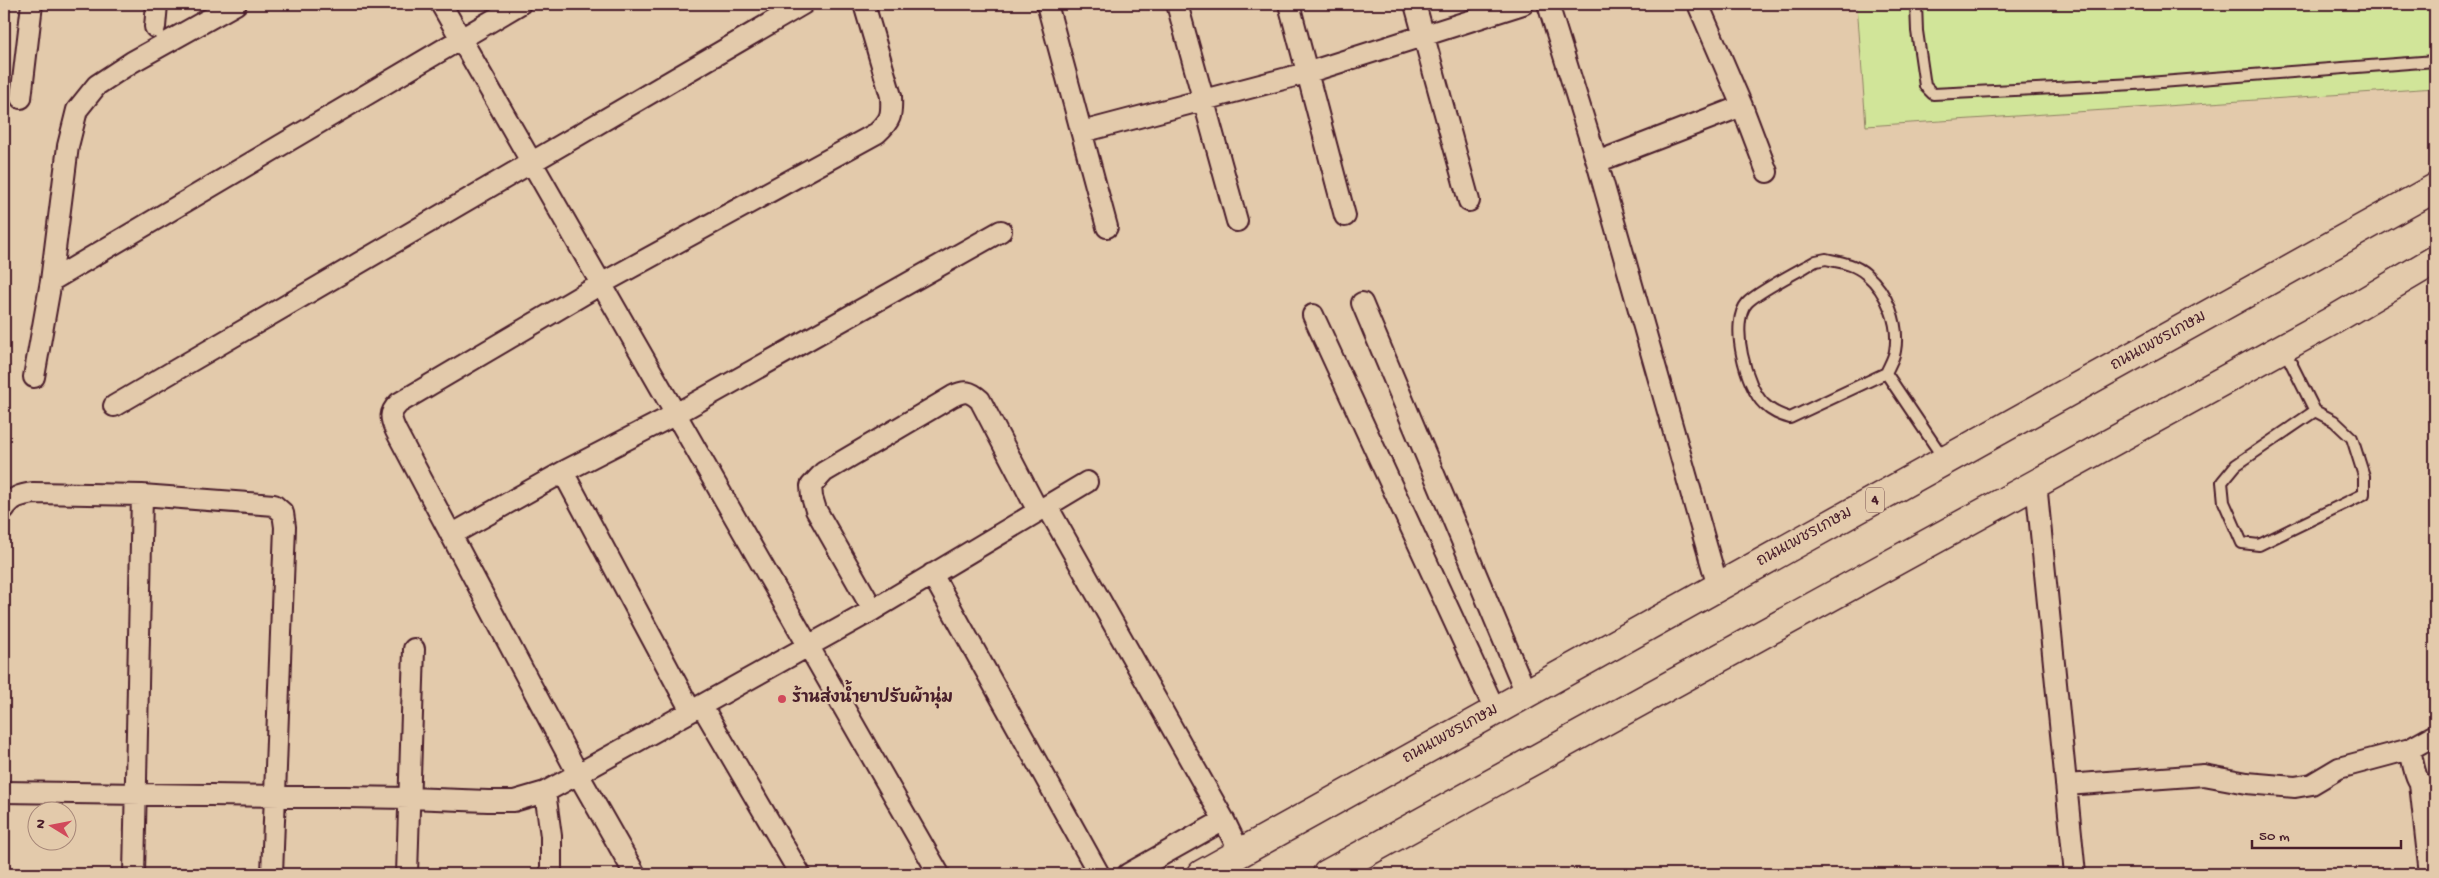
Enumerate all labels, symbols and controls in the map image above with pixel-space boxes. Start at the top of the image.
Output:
street label: ถนนเพชรเกษม [2108,308,2210,376]
road number: 4 [1866,488,1884,512]
street label: ถนนเพชรเกษม [1754,504,1856,572]
place label: ร้านส่งน้ำยาปรับผ้านุ่ม [792,679,953,709]
marker: ร้านส่งน้ำยาปรับผ้านุ่ม [776,693,788,705]
street label: ถนนเพชรเกษม [1400,701,1502,769]
north arrow [28,800,78,850]
text: N [32,818,51,830]
scale bar [2252,818,2400,850]
text: 50 m [2259,828,2290,846]

